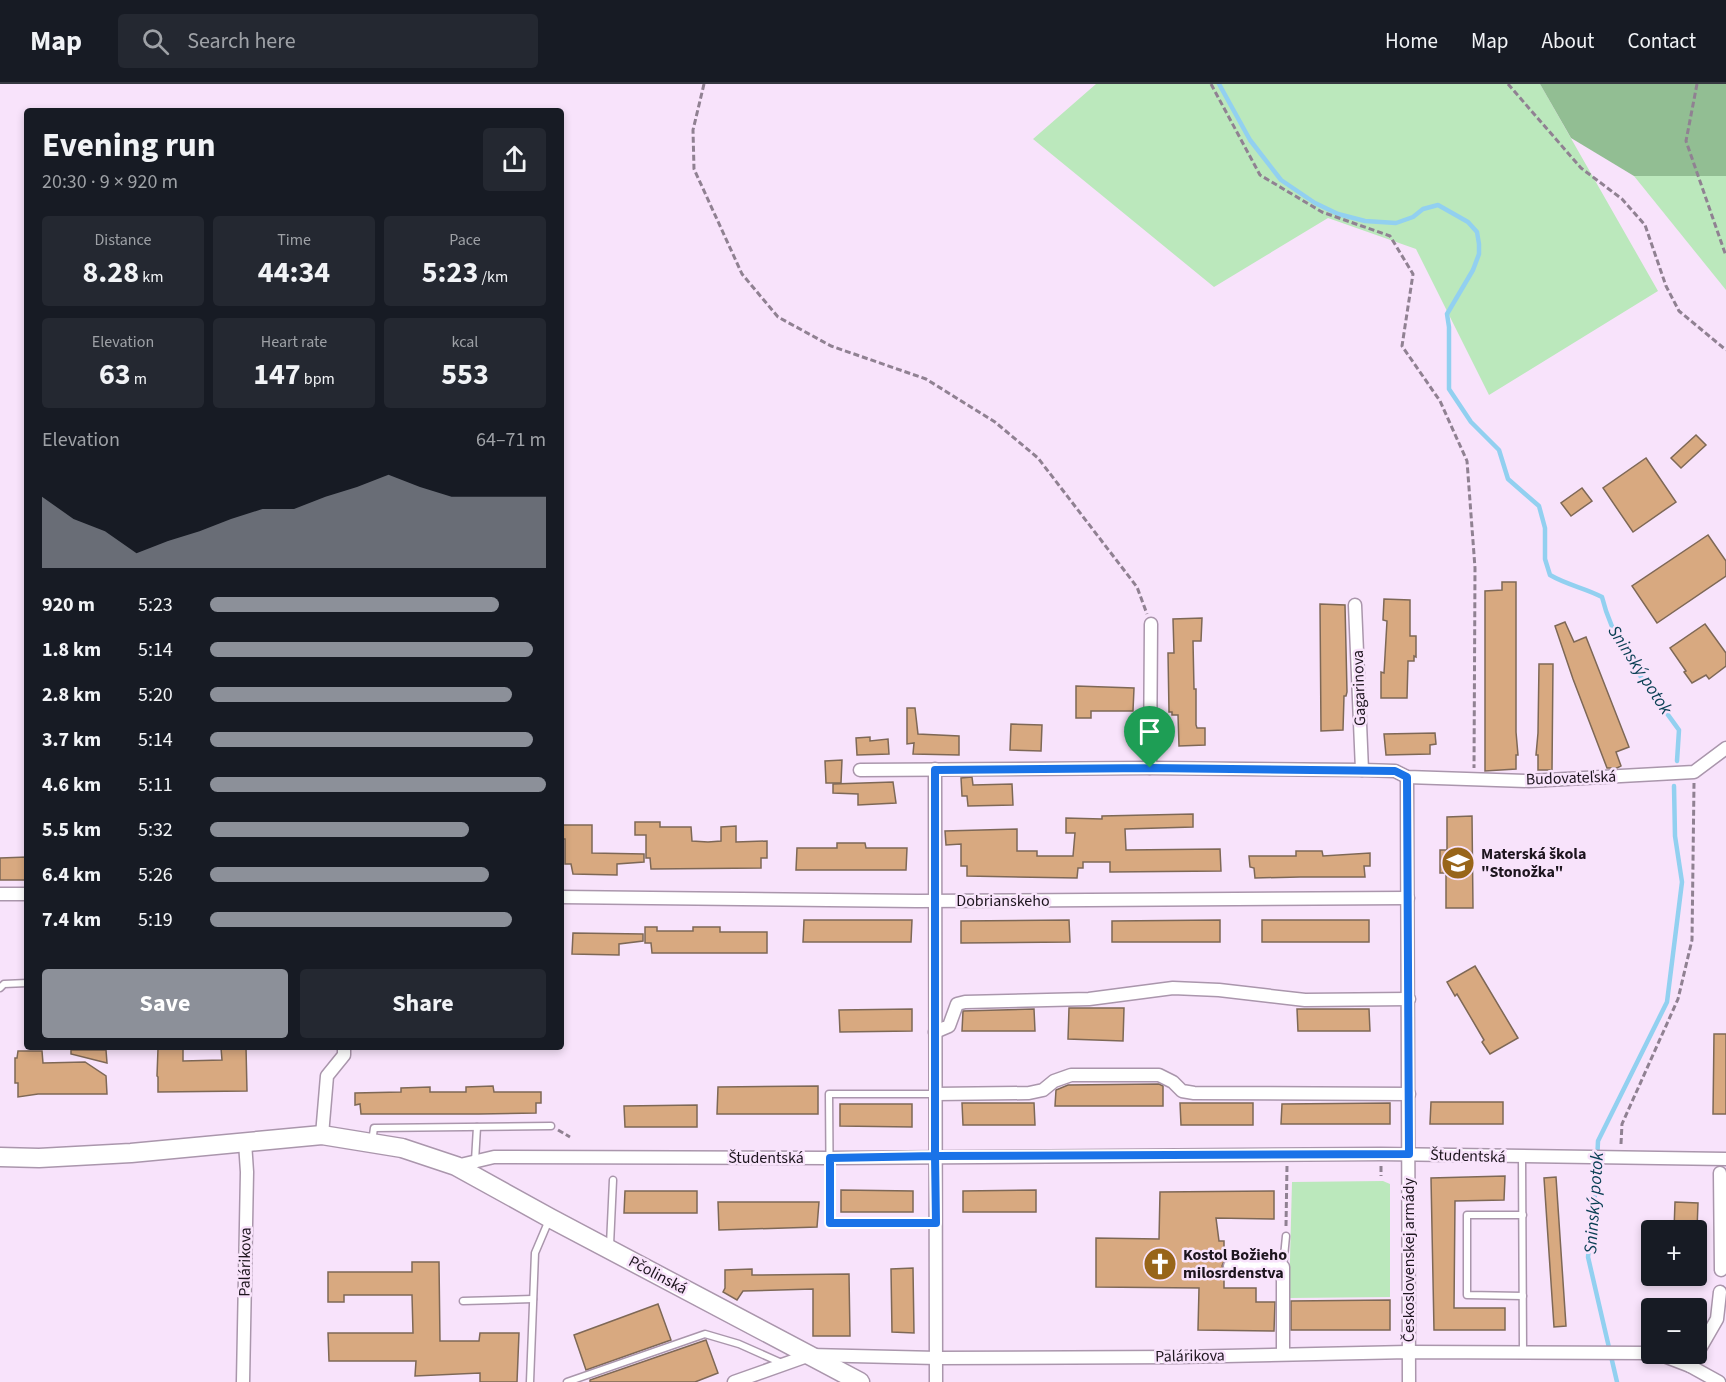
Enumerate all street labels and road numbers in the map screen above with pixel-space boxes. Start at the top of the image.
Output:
street label: Gagarinova [1347,650,1371,726]
street label: Budovateľská [1525,765,1617,791]
street label: Dobrianskeho [956,890,1050,912]
street label: Študentská [1430,1144,1506,1168]
street label: Študentská [728,1147,804,1169]
street label: Československej armády [1398,1177,1420,1342]
street label: Palárikova [233,1227,257,1297]
street label: Pčolinská [625,1250,691,1300]
street label: Palárikova [1155,1344,1225,1368]

